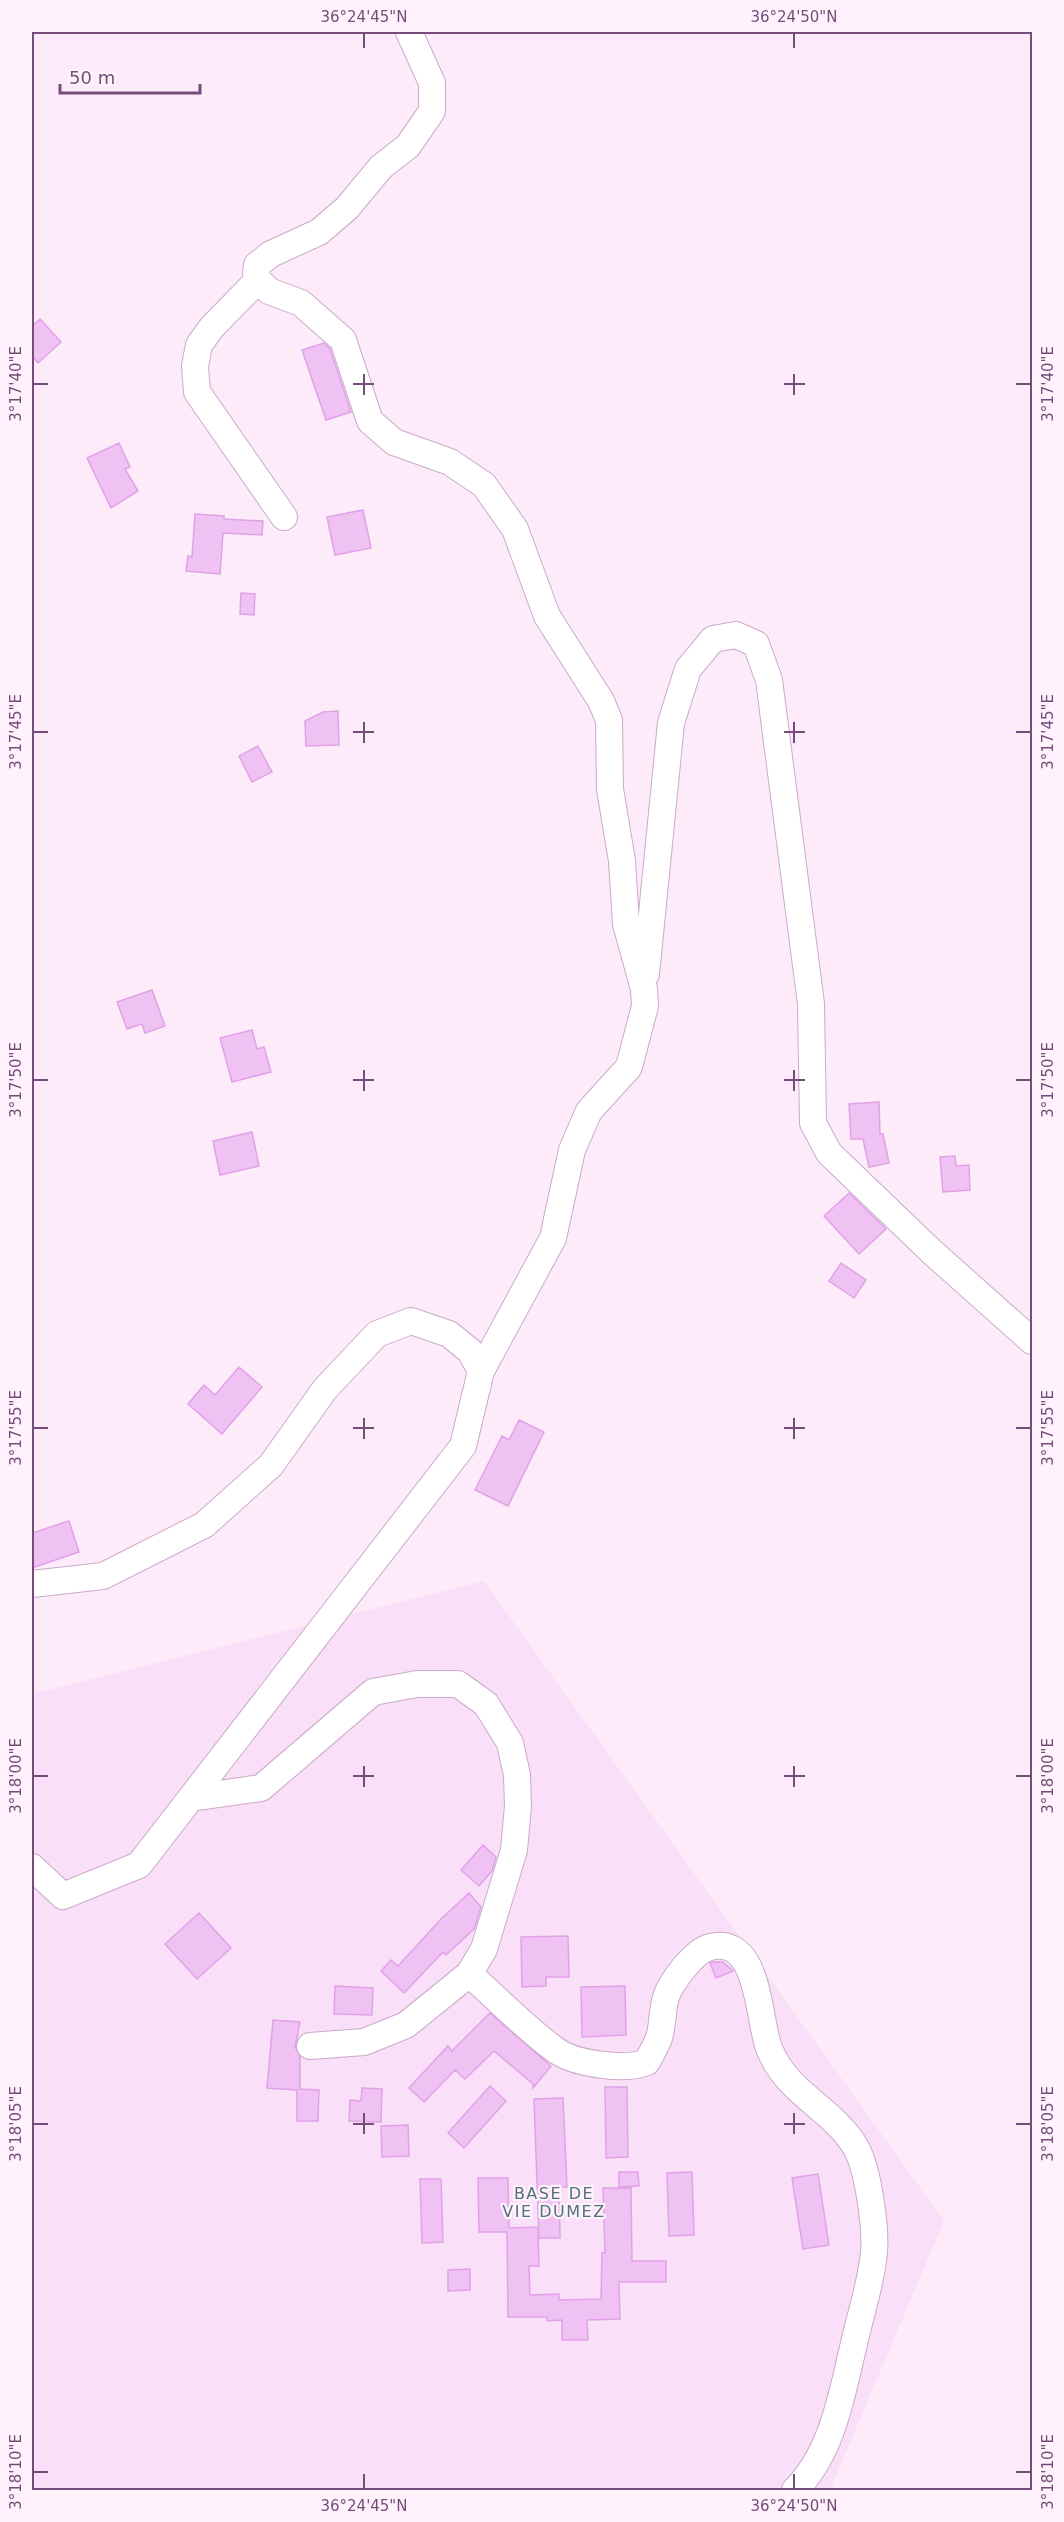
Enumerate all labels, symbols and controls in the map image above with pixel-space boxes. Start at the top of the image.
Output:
text: 36°24'45"N [320,8,408,26]
text: 36°24'50"N [750,8,838,26]
scale bar [60,57,200,95]
text: 50 m [69,67,115,88]
text: 3°17'40"E [7,346,25,422]
text: 3°17'40"E [1039,346,1057,422]
text: 3°17'45"E [7,694,25,770]
text: 3°17'45"E [1039,694,1057,770]
text: 3°17'50"E [7,1042,25,1118]
text: 3°17'50"E [1039,1042,1057,1118]
text: 3°17'55"E [7,1390,25,1466]
text: 3°17'55"E [1039,1390,1057,1466]
text: 3°18'00"E [7,1738,25,1814]
text: 3°18'00"E [1039,1738,1057,1814]
text: 3°18'05"E [7,2086,25,2162]
text: 3°18'05"E [1039,2086,1057,2162]
district label: BASE DE VIE DUMEZ [502,2184,606,2221]
text: 3°18'10"E [7,2434,25,2510]
text: 3°18'10"E [1039,2434,1057,2510]
text: 36°24'45"N [320,2497,408,2515]
text: 36°24'50"N [750,2497,838,2515]

